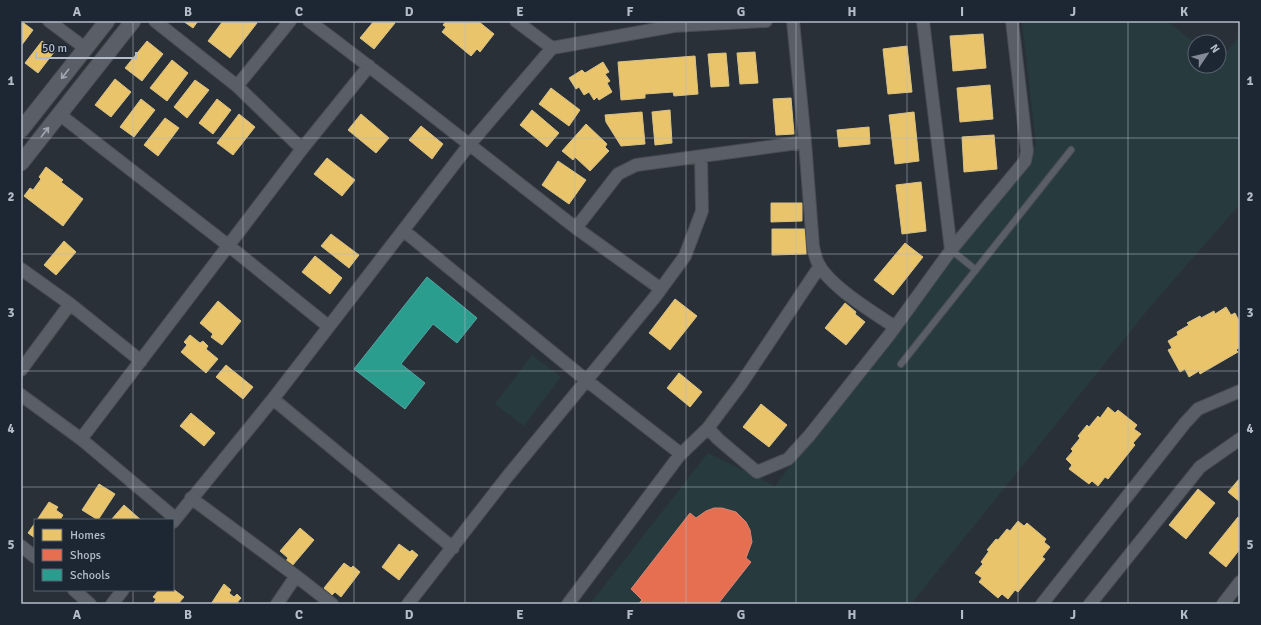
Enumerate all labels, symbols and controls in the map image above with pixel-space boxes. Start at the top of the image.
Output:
text: A [73,4,82,20]
text: B [184,4,192,20]
text: C [295,4,303,20]
text: D [405,4,414,20]
text: E [516,4,524,20]
text: F [627,4,634,20]
text: G [737,4,745,20]
text: H [848,4,856,20]
text: I [960,4,964,20]
text: J [1070,4,1076,20]
text: K [1180,4,1188,20]
scale bar [36,34,136,60]
north arrow [1187,34,1227,74]
text: 50 m [42,41,67,56]
text: N [1207,42,1222,55]
one-way arrow [61,68,69,79]
text: 1 [7,73,15,89]
text: 1 [1246,73,1254,89]
one-way arrow [41,126,49,137]
text: 2 [7,189,15,205]
text: 2 [1246,189,1254,205]
text: 3 [7,305,15,321]
text: 3 [1246,305,1254,321]
text: 4 [7,421,15,437]
text: 4 [1246,421,1254,437]
legend [34,519,174,591]
text: Homes [70,528,105,543]
text: 5 [7,537,15,553]
text: 5 [1246,537,1254,553]
text: Shops [70,548,101,563]
text: Schools [70,568,110,583]
text: A [73,607,82,623]
text: B [184,607,192,623]
text: C [295,607,303,623]
text: D [405,607,414,623]
text: E [516,607,524,623]
text: F [627,607,634,623]
text: G [737,607,745,623]
text: H [848,607,856,623]
text: I [960,607,964,623]
text: J [1070,607,1076,623]
text: K [1180,607,1188,623]

